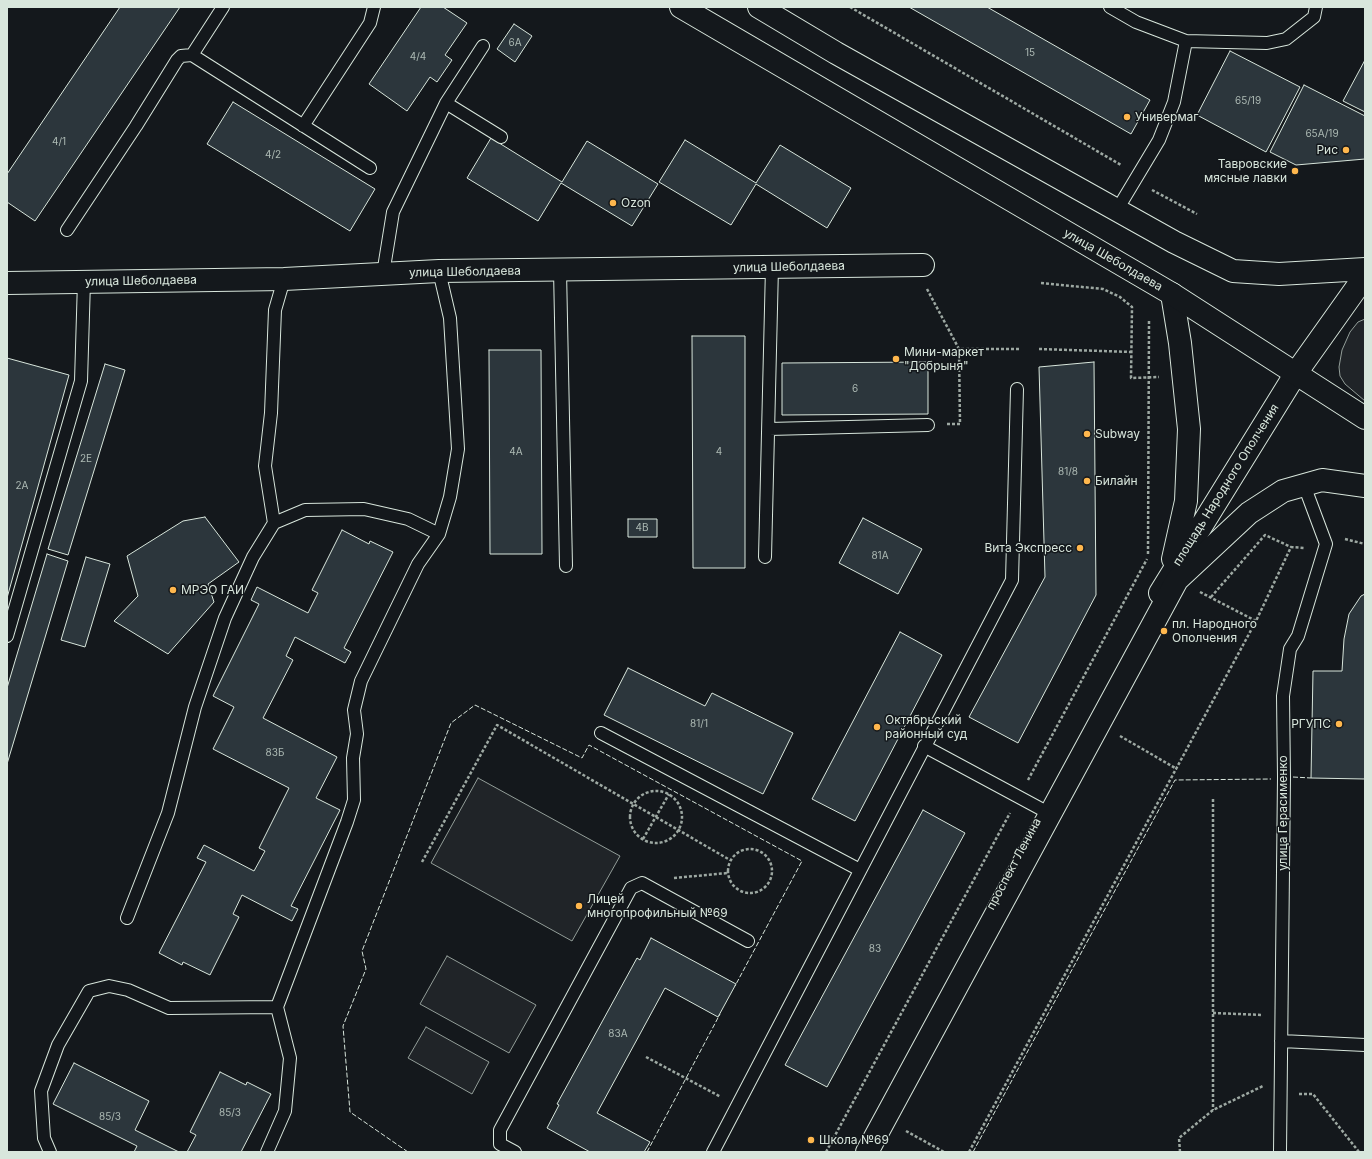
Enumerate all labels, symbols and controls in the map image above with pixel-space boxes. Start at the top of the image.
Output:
house number: 6А [508,37,522,49]
house number: 15 [1025,47,1035,59]
house number: 4/4 [410,51,426,63]
house number: 65/19 [1235,95,1261,107]
place label: Универмаг [1135,110,1199,124]
marker: Универмаг [1122,112,1132,122]
house number: 65А/19 [1305,128,1339,140]
house number: 4/1 [52,136,66,148]
place label: Рис [1316,143,1338,157]
marker: Рис [1341,145,1351,155]
house number: 4/2 [265,149,281,161]
place label: Тавровские мясные лавки [1204,157,1287,185]
marker: Тавровские мясные лавки [1290,166,1300,176]
place label: Ozon [621,196,651,210]
marker: Ozon [608,198,618,208]
street label: улица Шеболдаева [1061,226,1165,294]
street label: улица Шеболдаева [733,259,845,275]
street label: улица Шеболдаева [409,264,521,280]
street label: улица Шеболдаева [85,273,197,289]
place label: Мини-маркет "Добрыня" [904,345,984,373]
marker: Мини-маркет "Добрыня" [891,354,901,364]
house number: 6 [852,383,858,395]
street label: площадь Народного Ополчения [1170,401,1282,569]
place label: Subway [1095,427,1140,441]
marker: Subway [1082,429,1092,439]
house number: 4А [509,446,523,458]
house number: 4 [716,446,722,458]
house number: 2Е [80,453,92,465]
house number: 81/8 [1058,466,1078,478]
place label: Билайн [1095,474,1138,488]
marker: Билайн [1082,476,1092,486]
house number: 2А [16,480,28,492]
house number: 4В [635,522,649,534]
place label: Вита Экспресс [984,541,1072,555]
marker: Вита Экспресс [1075,543,1085,553]
house number: 81А [871,550,889,562]
place label: МРЭО ГАИ [181,583,244,597]
marker: МРЭО ГАИ [168,585,178,595]
place label: пл. Народного Ополчения [1172,617,1257,645]
marker: пл. Народного Ополчения [1159,626,1169,636]
place label: Октябрьский районный суд [885,713,967,741]
place label: РГУПС [1291,717,1331,731]
house number: 81/1 [690,718,708,730]
marker: РГУПС [1334,719,1344,729]
marker: Октябрьский районный суд [872,722,882,732]
house number: 83Б [266,747,284,759]
street label: улица Герасименко [1276,755,1290,871]
street label: проспект Ленина [984,816,1044,912]
place label: Лицей многопрофильный №69 [587,892,728,920]
marker: Лицей многопрофильный №69 [574,901,584,911]
house number: 83 [869,943,881,955]
house number: 83А [608,1028,628,1040]
house number: 85/3 [219,1107,241,1119]
house number: 85/3 [99,1111,121,1123]
place label: Школа №69 [819,1133,889,1147]
marker: Школа №69 [806,1135,816,1145]

